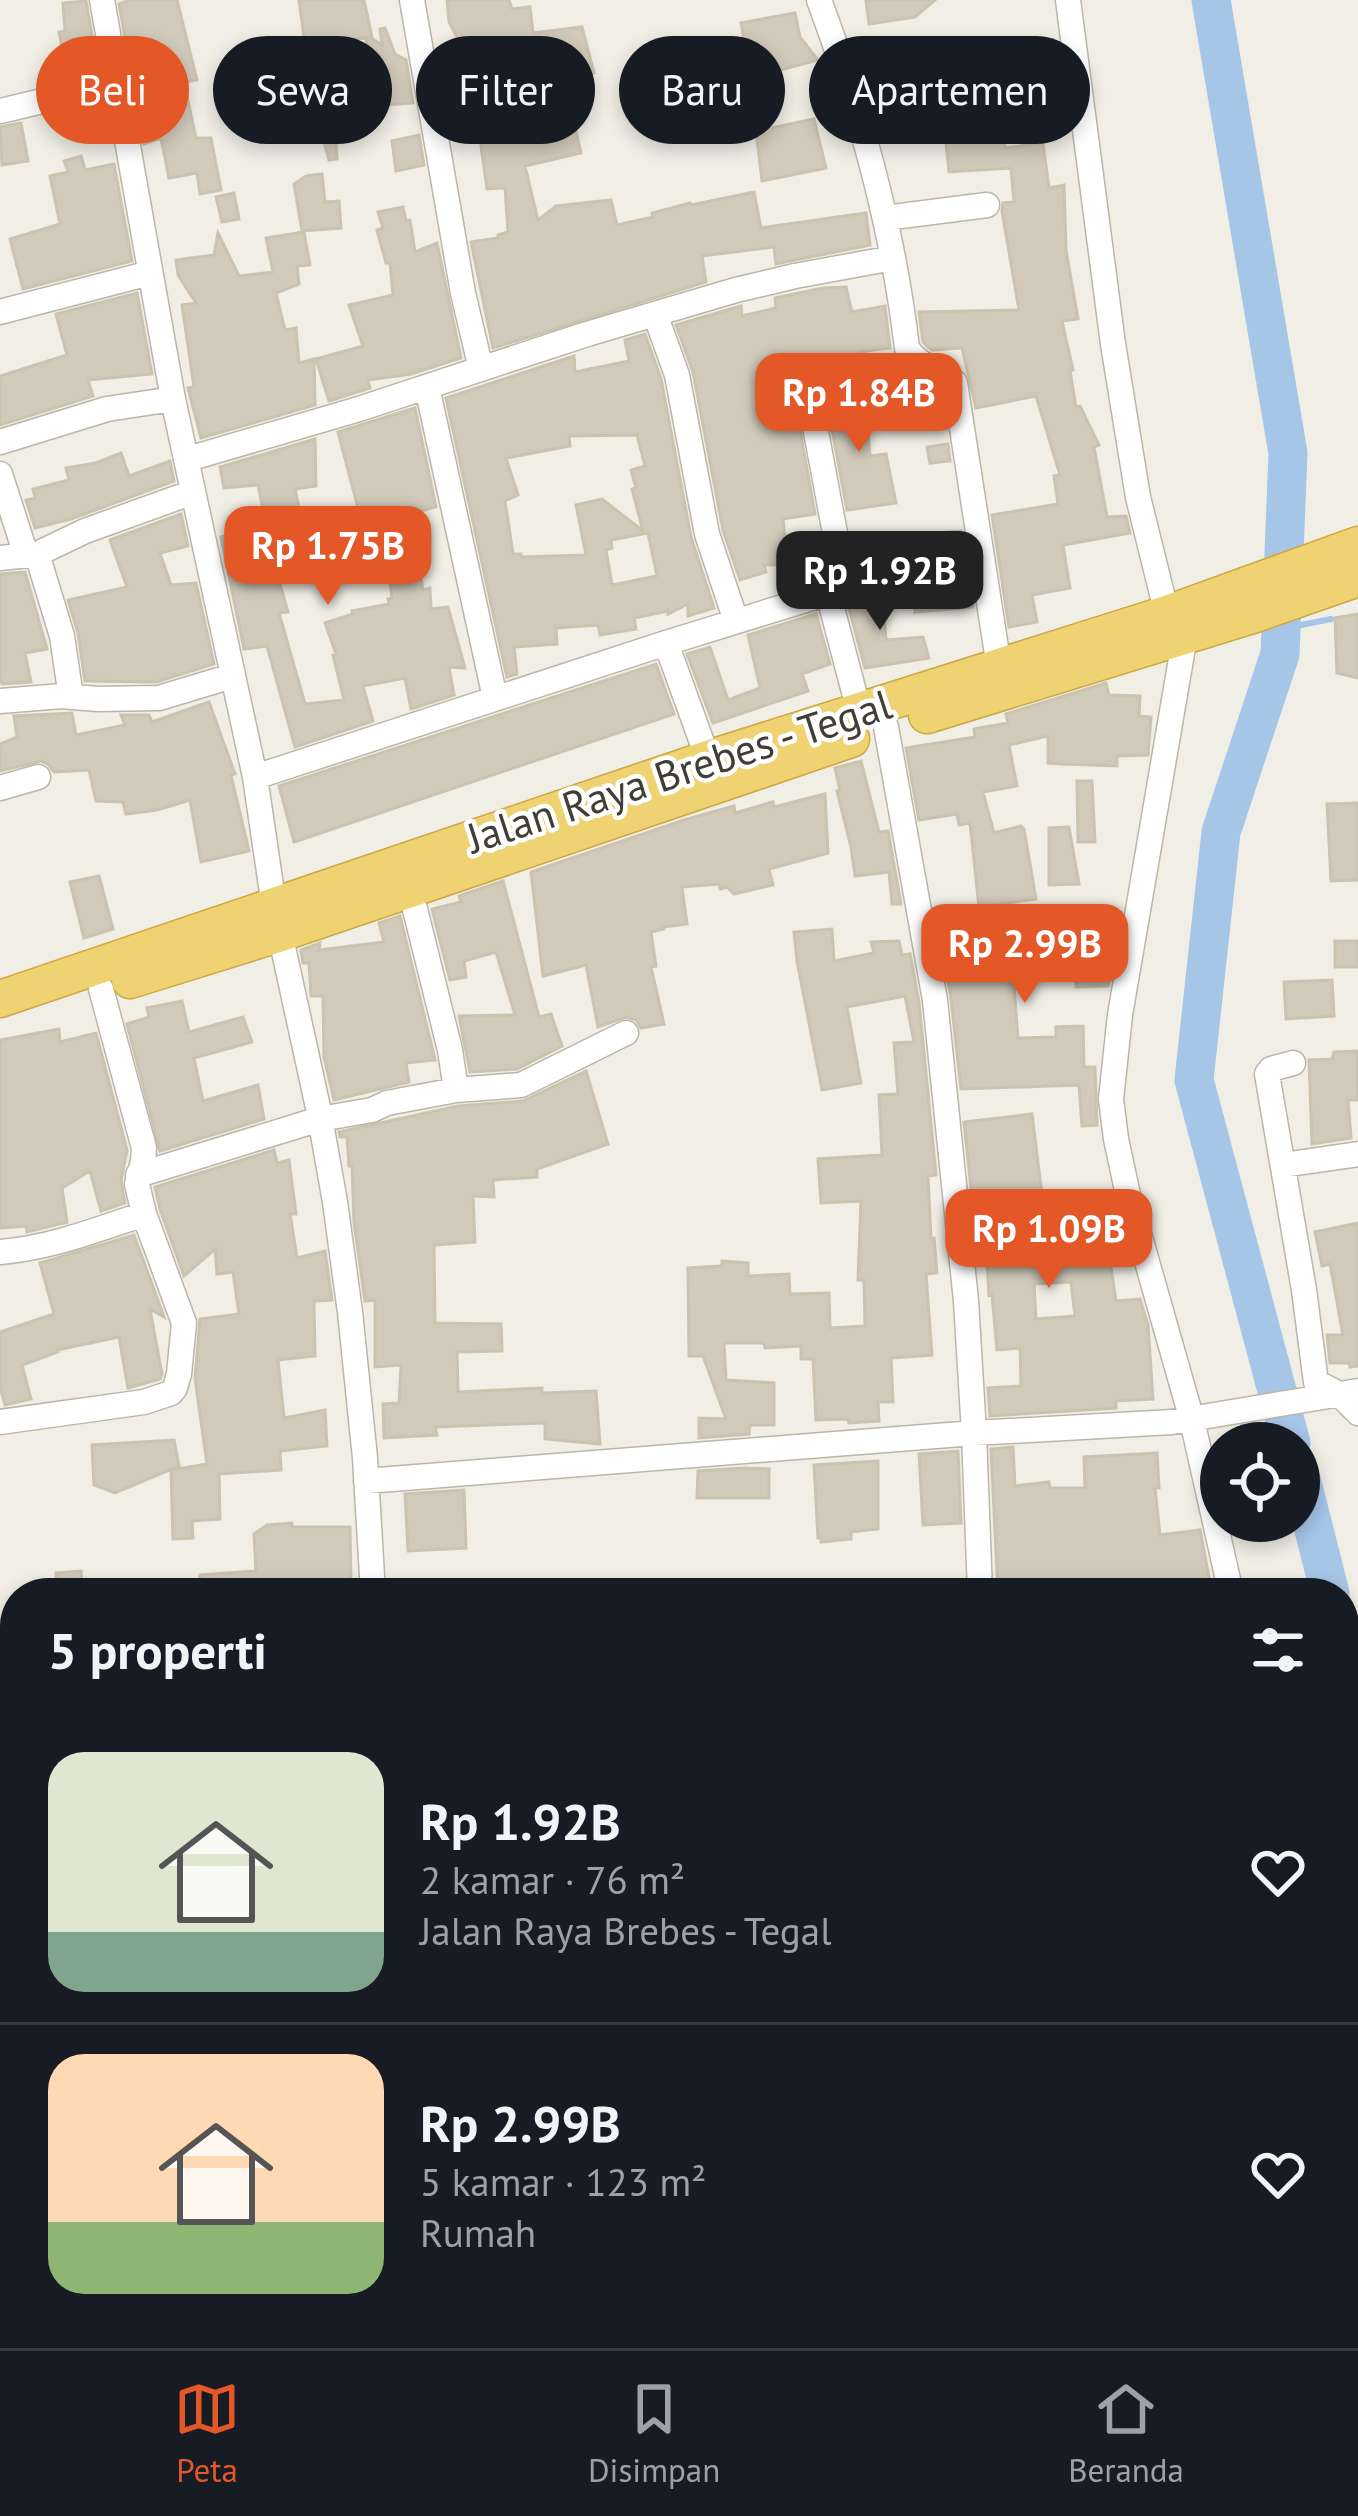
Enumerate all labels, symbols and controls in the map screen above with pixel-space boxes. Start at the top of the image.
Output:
chip: Beli [36,36,189,144]
chip: Sewa [213,36,392,144]
chip: Filter [416,36,595,144]
chip: Baru [619,36,785,144]
chip: Apartemen [809,36,1090,144]
pin: Rp 1.84B [735,353,983,455]
text: Rp 1.84B [782,366,936,417]
pin: Rp 1.75B [204,506,452,608]
text: Rp 1.75B [251,519,405,570]
pin: Rp 1.92B [756,531,1004,633]
text: Rp 1.92B [803,544,957,595]
street label: Jalan Raya Brebes - Tegal [458,676,898,866]
pin: Rp 2.99B [901,904,1149,1006]
text: Rp 2.99B [948,917,1102,968]
pin: Rp 1.09B [925,1189,1173,1291]
text: Rp 1.09B [972,1202,1126,1253]
map controls [1200,1422,1320,1542]
button: locate [1200,1422,1320,1542]
text: 5 properti [48,1617,267,1683]
icon: filters [1245,1617,1311,1683]
text: Rp 1.92B [420,1788,621,1854]
icon: home [144,1800,288,1944]
icon: heart [1245,1839,1311,1905]
text: 2 kamar · 76 m² [420,1854,685,1905]
text: Jalan Raya Brebes - Tegal [420,1905,832,1956]
text: Rp 2.99B [420,2090,621,2156]
icon: home [144,2102,288,2246]
icon: heart [1245,2141,1311,2207]
text: 5 kamar · 123 m² [420,2156,706,2207]
text: Rumah [420,2207,536,2258]
tab: Peta [174,2376,240,2491]
tab: Disimpan [588,2376,720,2491]
tab: Beranda [1068,2376,1184,2491]

